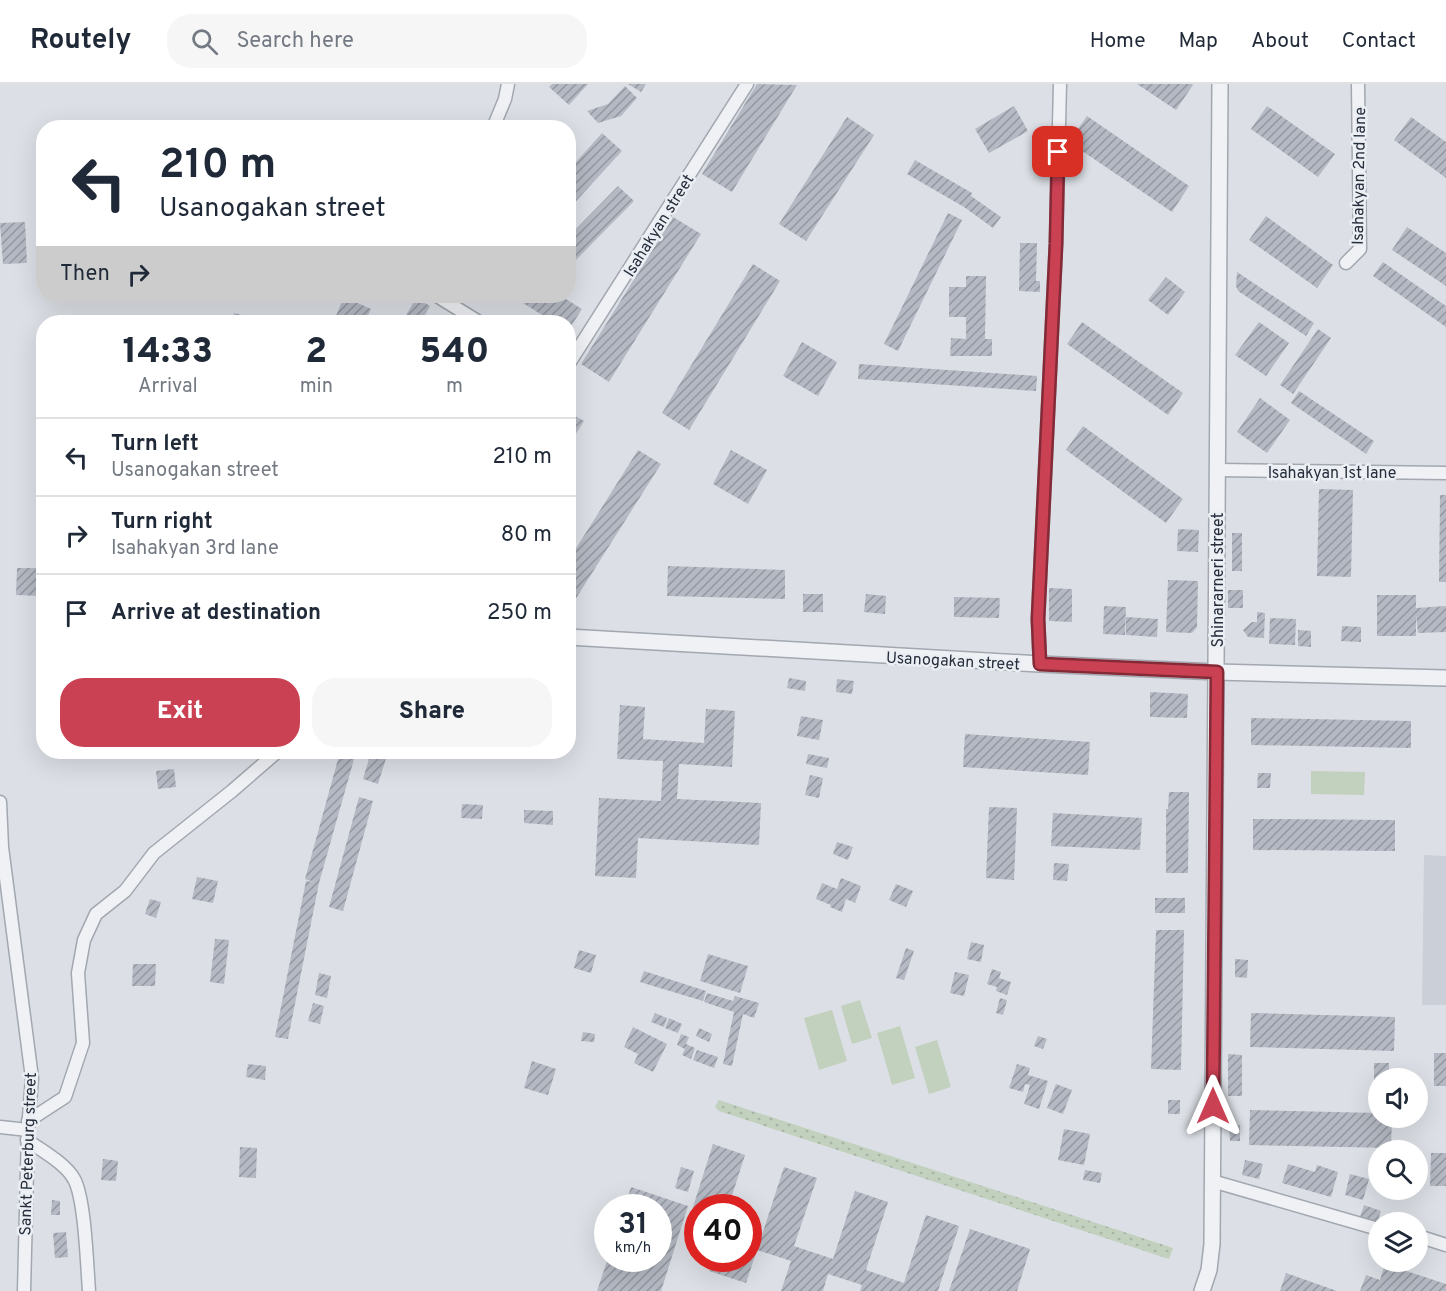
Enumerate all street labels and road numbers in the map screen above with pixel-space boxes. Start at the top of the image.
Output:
street label: Isahakyan 2nd lane [1349,107,1371,245]
street label: Isahakyan street [620,171,699,281]
street label: Isahakyan 1st lane [1268,464,1396,484]
street label: Shinararneri street [1209,513,1229,648]
street label: Usanogakan street [885,648,1020,675]
street label: Sankt Peterburg street [16,1072,42,1236]

